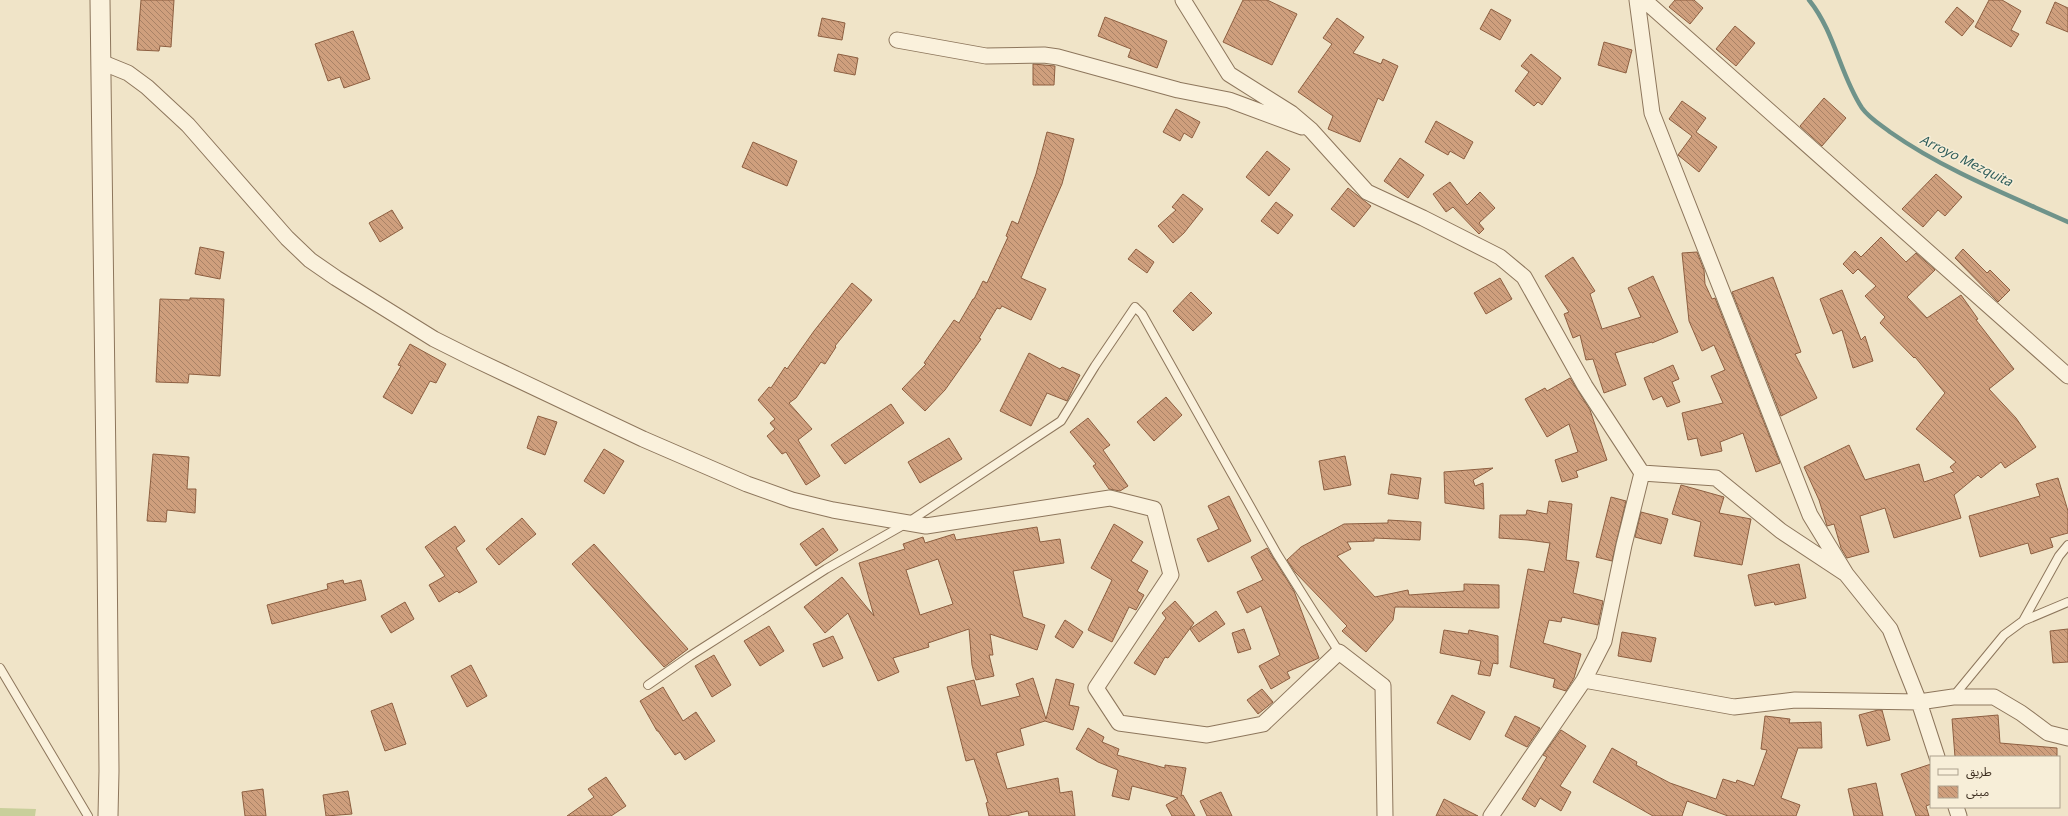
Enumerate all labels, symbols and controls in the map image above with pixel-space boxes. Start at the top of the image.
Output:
water label: Arroyo Mezquita [1915,126,2018,196]
legend [1930,756,2060,808]
text: طريق [1966,760,1992,785]
text: مبنى [1966,780,1989,805]

